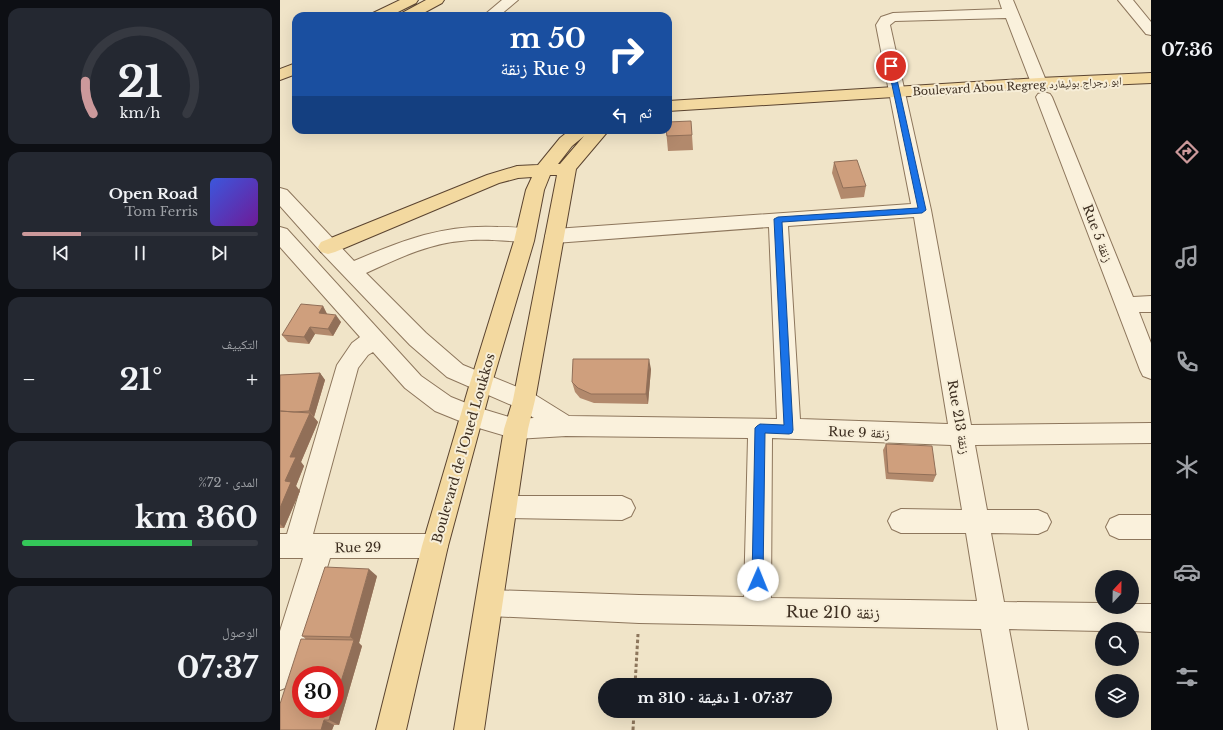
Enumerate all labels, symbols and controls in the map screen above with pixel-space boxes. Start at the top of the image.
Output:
text: 50 m [510,21,586,56]
icon: right [600,28,652,80]
text: 07:36 [1161,39,1213,61]
pin [874,49,908,83]
icon: arrive [880,55,902,77]
text: 21 [117,57,163,108]
text: Rue 9 زنقة [501,58,586,80]
street label: Boulevard Abou Regreg ابو رجراج بوليفارد [912,74,1122,98]
text: ثم [639,103,652,122]
text: km/h [120,104,160,122]
icon: left [609,104,631,126]
icon: directions [1173,138,1201,166]
text: Open Road [109,184,198,203]
street label: Rue 5 زنقة [1079,202,1116,265]
text: Tom Ferris [124,203,198,220]
icon: previous [50,242,72,264]
icon: pause [129,242,151,264]
icon: next [208,242,230,264]
icon: music [1173,243,1201,271]
text: التكييف [222,336,258,353]
icon: phone [1173,348,1201,376]
street label: Boulevard de l'Oued Loukkos [428,351,499,545]
text: 21° [120,361,162,398]
text: − [22,366,36,393]
text: + [246,366,258,393]
street label: Rue 213 زنقة [944,379,973,456]
street label: Rue 9 زنقة [828,423,890,442]
icon: climate [1173,453,1201,481]
text: المدى · 72% [198,474,258,491]
text: 360 km [135,499,258,536]
street label: Rue 29 [335,539,381,556]
icon: car [1173,558,1201,586]
position arrow [737,559,779,601]
north arrow [1095,570,1139,614]
map controls [1095,570,1139,718]
street label: Rue 210 زنقة [786,601,880,623]
button: search [1095,622,1139,666]
text: الوصول [222,624,258,641]
text: 07:37 [177,649,258,686]
icon: filters [1173,663,1201,691]
speed limit sign: 30 [292,666,344,718]
button: layers [1095,674,1139,718]
text: 07:37 · 1 دقيقة · 310 m [637,688,793,707]

